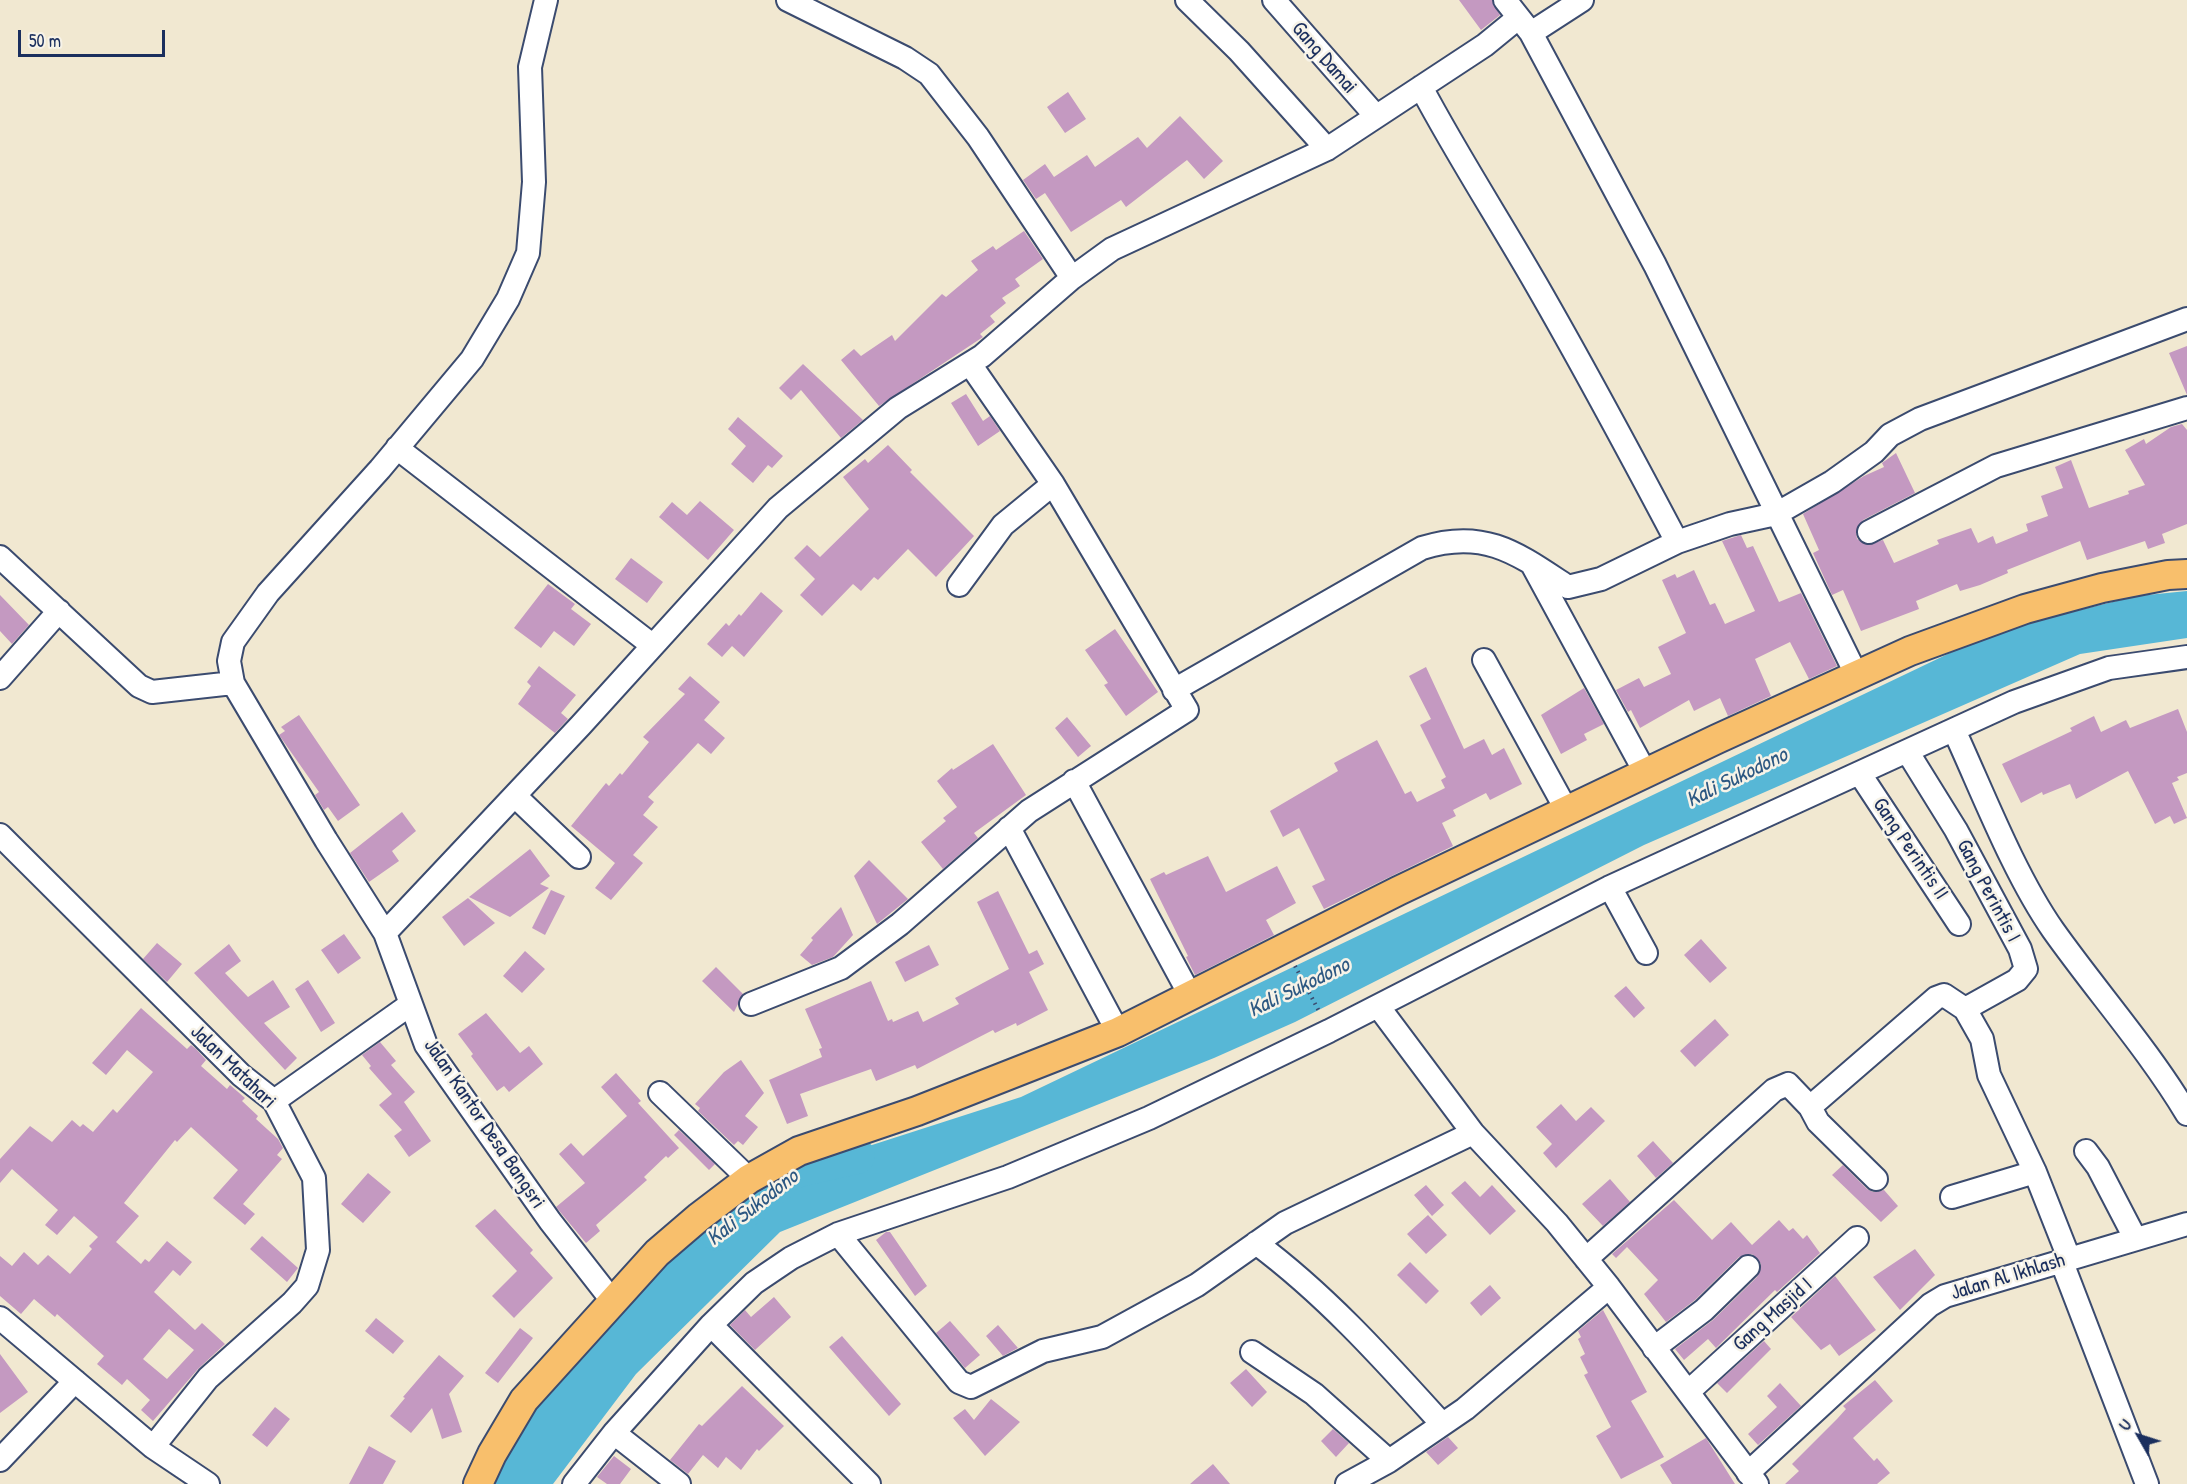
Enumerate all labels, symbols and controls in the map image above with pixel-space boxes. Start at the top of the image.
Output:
street label: Gang Damai [1286,17,1362,99]
scale bar [21,18,168,56]
text: 50 m [29,28,61,53]
water label: Kali Sukodono [1682,742,1792,814]
street label: Gang Perintis II [1867,793,1953,905]
street label: Gang Perintis I [1950,835,2026,947]
water label: Kali Sukodono [1244,952,1354,1024]
street label: Jalan Matahari [185,1020,281,1114]
street label: Jalan Kantor Desa Bangsri [418,1034,550,1214]
water label: Kali Sukodono [702,1164,804,1252]
street label: Jalan Al Ikhlash [1948,1248,2068,1306]
street label: Gang Masjid I [1728,1273,1818,1357]
north arrow [2109,1406,2169,1466]
text: U [2114,1414,2136,1435]

